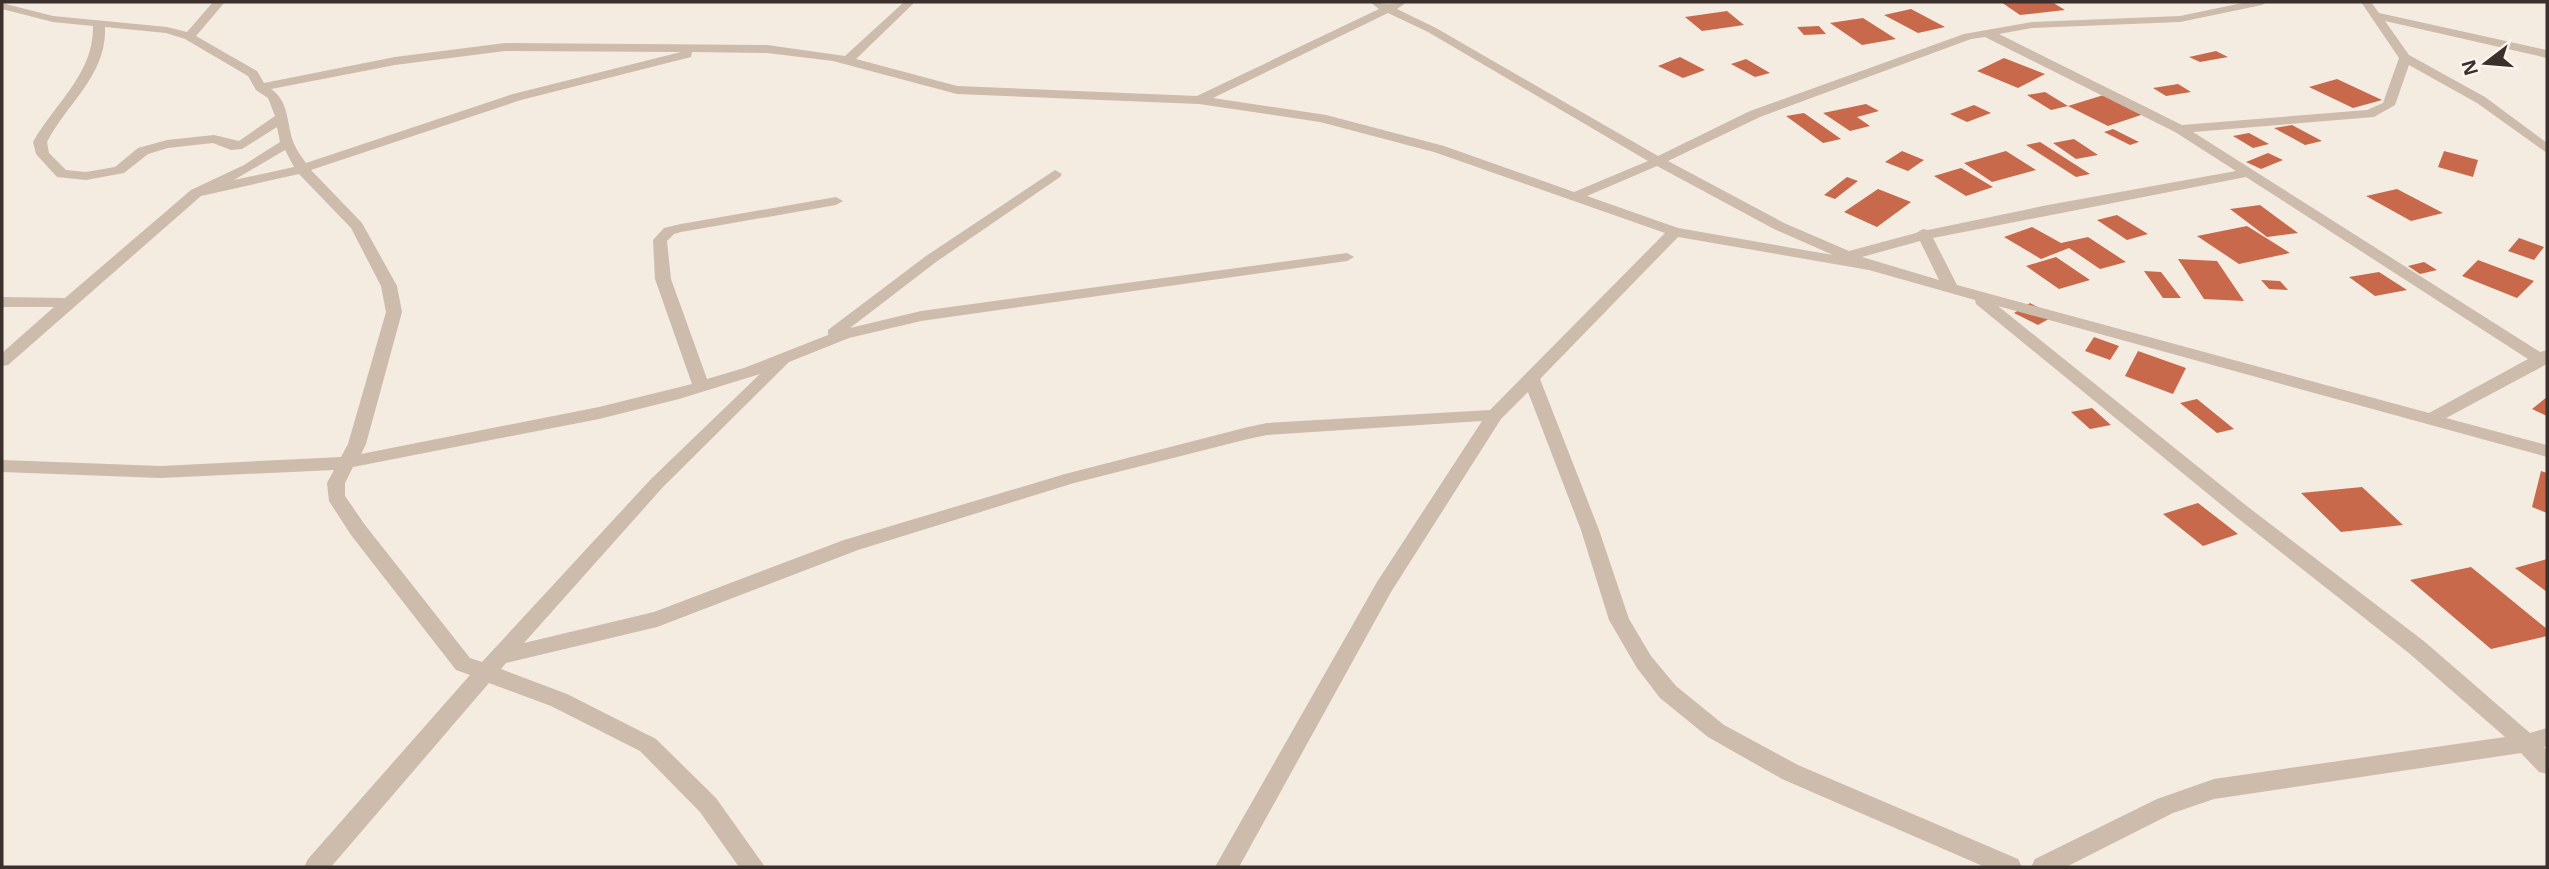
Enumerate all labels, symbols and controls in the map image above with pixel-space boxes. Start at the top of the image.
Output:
north arrow [2451,28,2521,98]
text: N [2455,57,2484,79]

